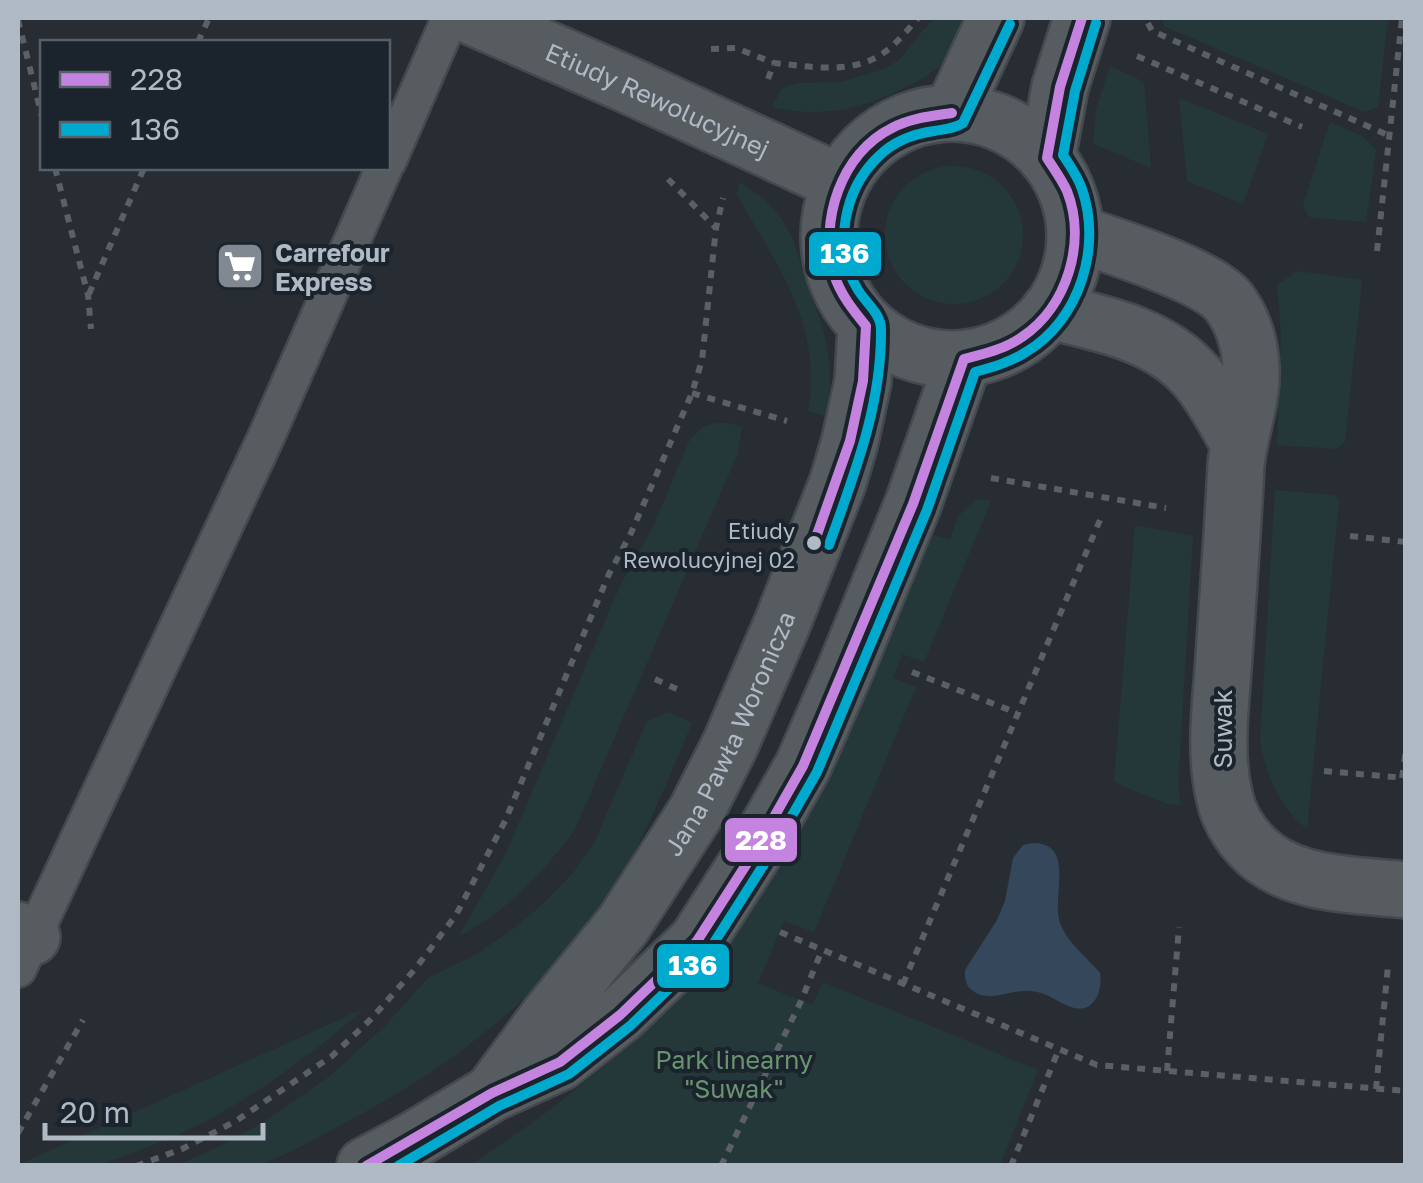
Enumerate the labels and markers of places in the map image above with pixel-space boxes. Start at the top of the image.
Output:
place label: Carrefour Express [275,237,390,297]
supermarket icon: Carrefour Express [214,240,266,292]
place label: Etiudy Rewolucyjnej 02 [623,517,795,573]
marker: Etiudy Rewolucyjnej 02 [804,533,824,553]

